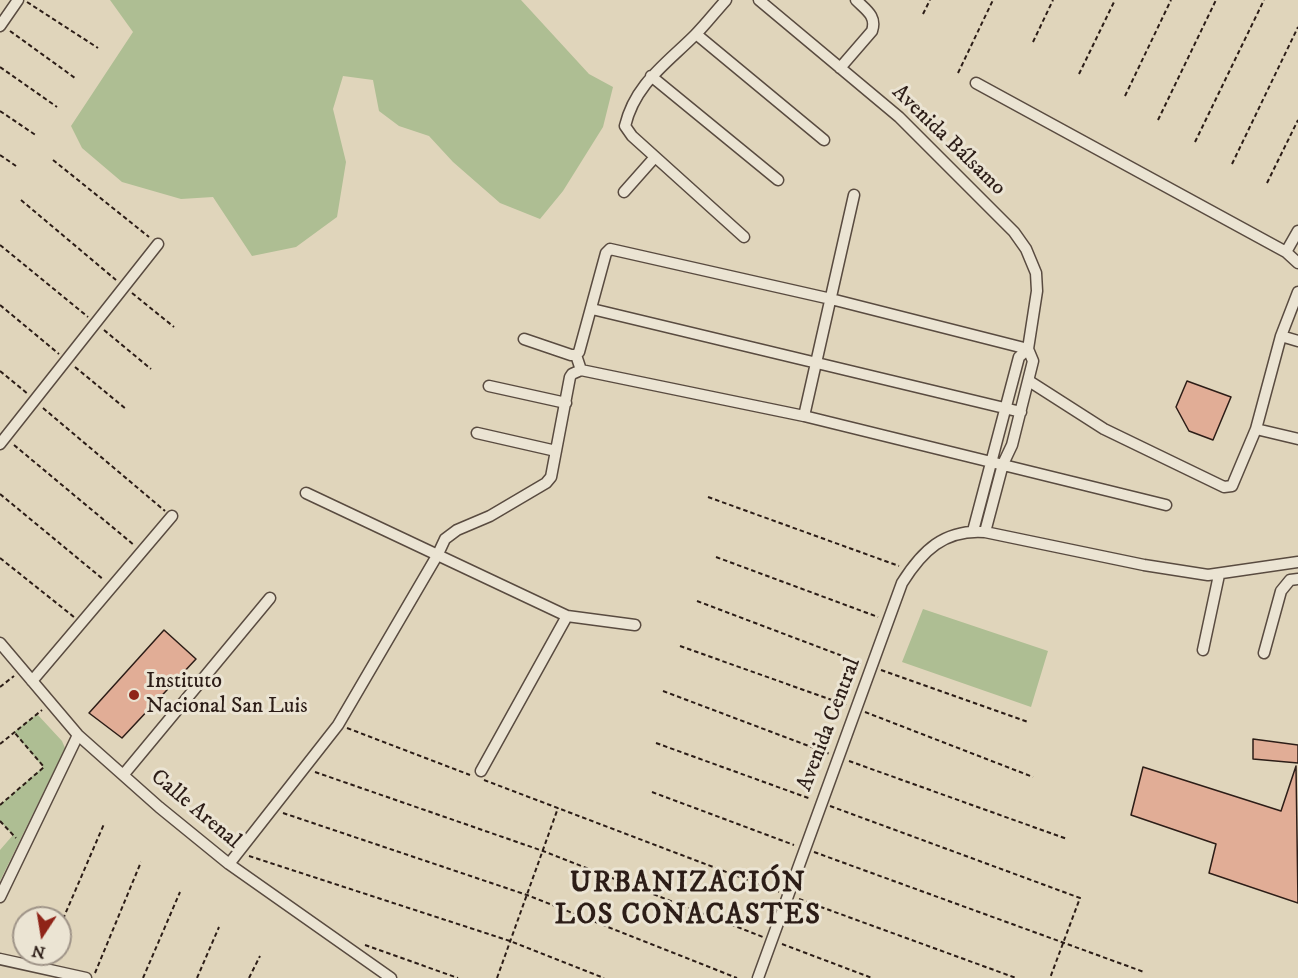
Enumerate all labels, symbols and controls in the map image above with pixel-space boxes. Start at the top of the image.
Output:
street label: Avenida Bálsamo [886,80,1010,202]
street label: Avenida Central [792,655,868,795]
place label: Instituto Nacional San Luis [146,669,307,720]
marker: Instituto Nacional San Luis [127,688,141,702]
street label: Calle Arenal [145,765,245,855]
district label: URBANIZACIÓN LOS CONACASTES [555,868,821,934]
north arrow [12,906,72,966]
text: N [30,941,47,963]

